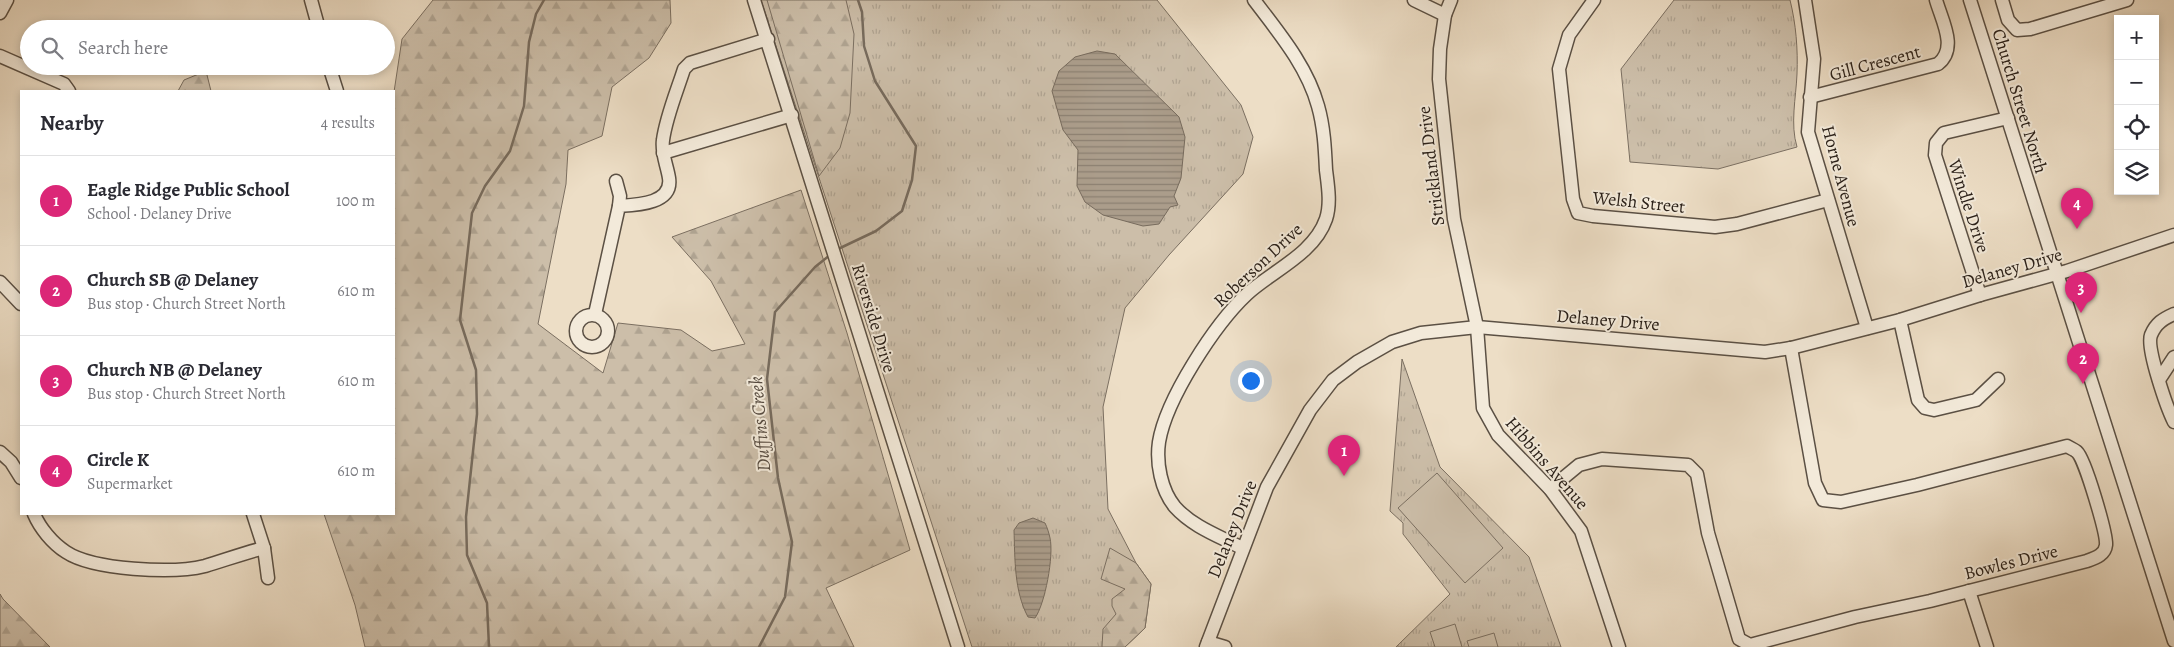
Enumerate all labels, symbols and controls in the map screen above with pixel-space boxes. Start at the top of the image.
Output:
map controls [2114,15,2159,195]
button: + [2114,15,2159,60]
search box [20,20,395,75]
street label: Church Street North [1987,26,2054,177]
icon: search [38,34,66,62]
text: Search here [78,35,168,61]
street label: Gill Crescent [1827,39,1923,87]
button: − [2114,60,2159,105]
street label: Strickland Drive [1412,105,1450,227]
button: locate [2114,105,2159,150]
text: Nearby [40,109,103,137]
text: 4 results [321,112,375,134]
street label: Horne Avenue [1816,123,1866,229]
button: layers [2114,150,2159,195]
street label: Windle Drive [1942,155,1995,256]
text: Eagle Ridge Public School [87,177,290,203]
street label: Welsh Street [1591,185,1686,219]
pin: 4 [2061,188,2093,229]
text: 1 [53,190,59,212]
text: 100 m [336,190,375,212]
text: School · Delaney Drive [87,203,232,225]
street label: Roberson Drive [1208,217,1308,313]
street label: Delaney Drive [1959,242,2065,294]
street label: Riverside Drive [846,261,902,375]
text: Church SB @ Delaney [87,267,258,293]
pin: 3 [2065,272,2097,313]
text: 2 [52,280,60,302]
text: 610 m [337,280,375,302]
text: Bus stop · Church Street North [87,293,286,315]
street label: Delaney Drive [1555,304,1661,336]
pin: 2 [2067,343,2099,384]
text: Church NB @ Delaney [87,357,262,383]
your location [1238,368,1264,394]
text: 3 [53,370,59,392]
text: 610 m [337,370,375,392]
water label: Duffins Creek [743,375,777,473]
text: Bus stop · Church Street North [87,383,286,405]
street label: Hibbins Avenue [1500,411,1594,515]
pin: 1 [1328,435,1360,476]
text: Circle K [87,447,149,473]
text: 4 [52,460,60,482]
text: 610 m [337,460,375,482]
text: Supermarket [87,473,173,495]
street label: Delaney Drive [1201,477,1263,581]
street label: Bowles Drive [1962,539,2060,585]

